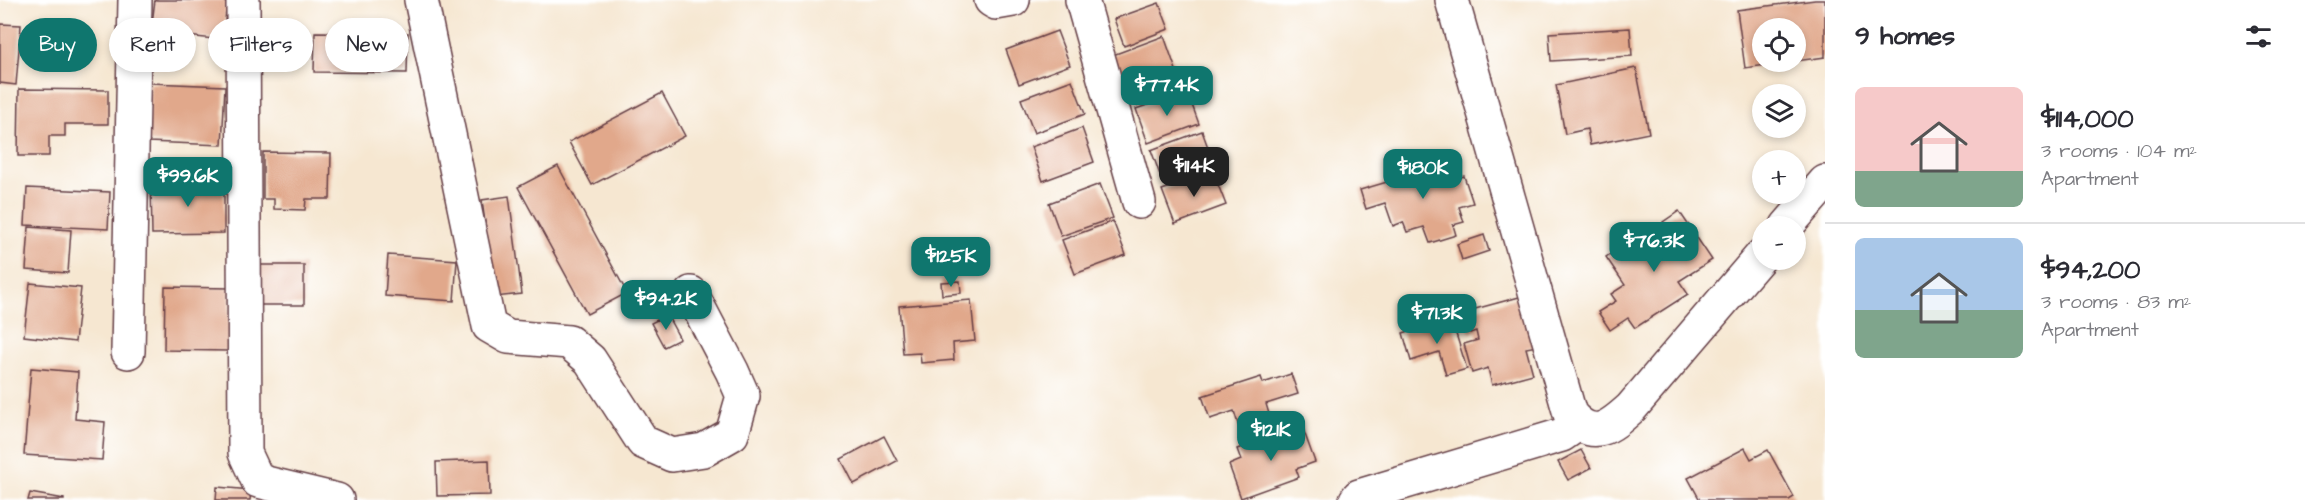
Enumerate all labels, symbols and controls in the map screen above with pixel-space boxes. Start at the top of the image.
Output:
chip: Buy [18,18,97,72]
chip: Rent [109,18,196,72]
chip: Filters [208,18,313,72]
chip: New [325,18,409,72]
map controls [1752,18,1806,270]
button: locate [1752,18,1806,72]
text: 9 homes [1855,18,1955,54]
icon: filters [2242,20,2275,53]
pin: $77.4K [1118,66,1216,117]
text: $77.4K [1135,71,1199,99]
button: layers [1752,84,1806,138]
text: $114,000 [2041,101,2134,137]
icon: home [1903,111,1975,183]
text: 3 rooms · 104 m² [2041,137,2197,165]
pin: $114K [1152,147,1236,198]
pin: $180K [1381,149,1465,200]
button: + [1752,150,1806,204]
text: $114K [1173,152,1215,180]
text: $180K [1397,154,1449,182]
pin: $99.6K [139,157,237,208]
text: $99.6K [157,162,219,190]
text: Apartment [2041,165,2139,193]
button: − [1752,216,1806,270]
pin: $76.3K [1605,222,1703,273]
text: $76.3K [1623,227,1685,255]
pin: $125K [909,237,993,288]
text: $125K [925,242,977,270]
text: $94,200 [2041,252,2140,288]
icon: home [1903,262,1975,334]
pin: $94.2K [617,280,715,331]
text: $94.2K [635,285,697,313]
text: 3 rooms · 83 m² [2041,288,2191,316]
pin: $71.3K [1388,294,1486,345]
text: $71.3K [1411,299,1463,327]
text: Apartment [2041,316,2139,344]
pin: $121K [1229,411,1313,462]
text: $121K [1251,416,1291,444]

